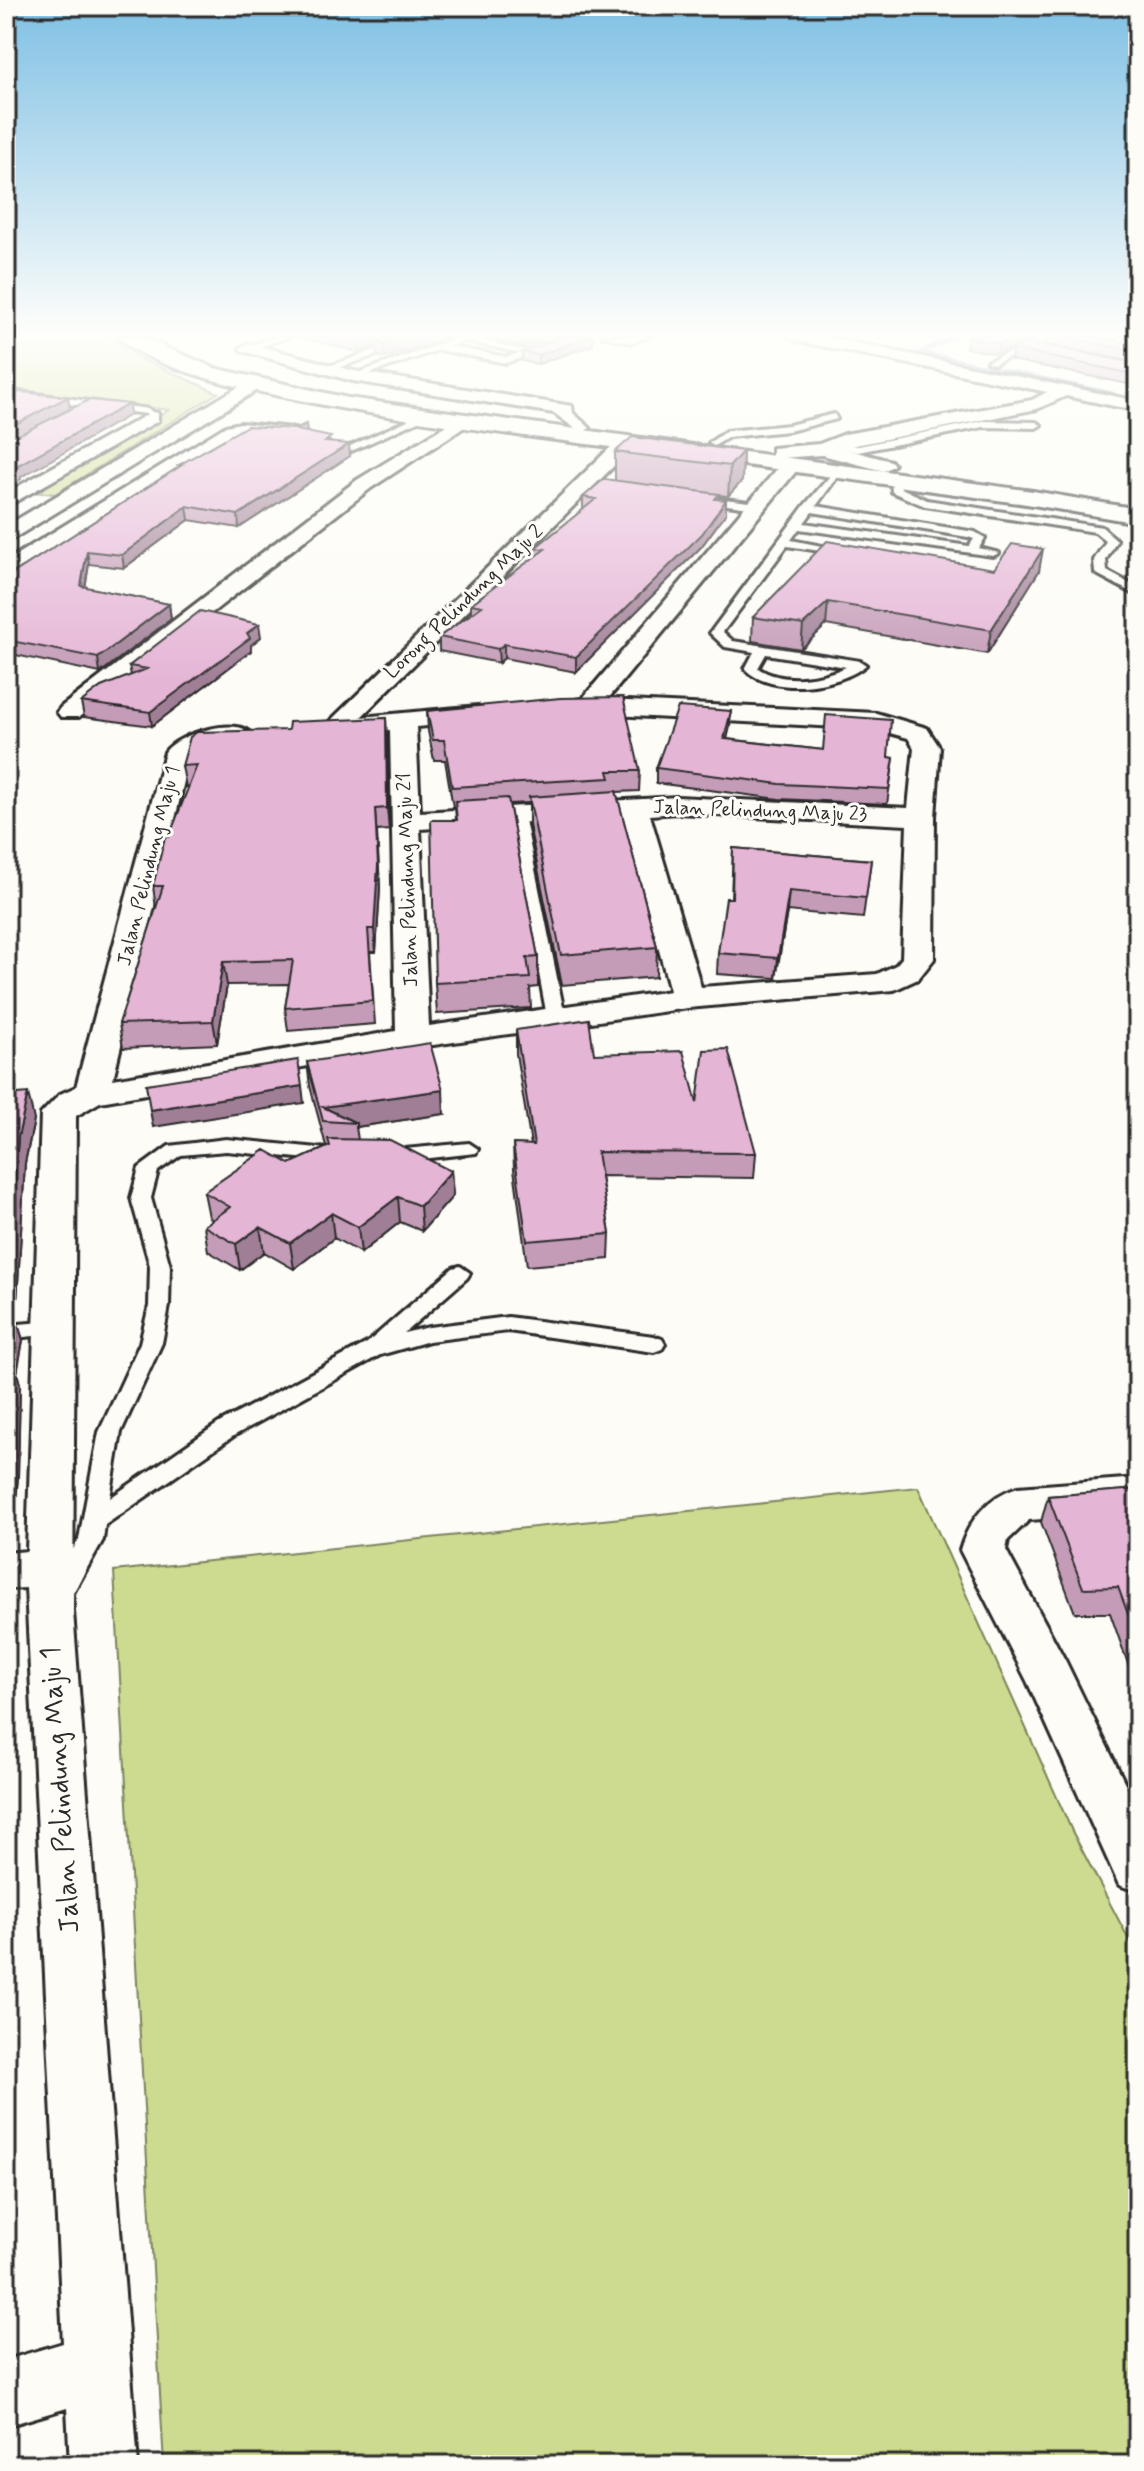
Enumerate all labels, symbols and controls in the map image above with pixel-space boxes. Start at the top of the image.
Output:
street label: Lorong Pelindung Maju 2 [379,519,551,687]
street label: Jalan Pelindung Maju 1 [111,763,187,969]
street label: Jalan Pelindung Maju 21 [391,772,425,988]
street label: Jalan Pelindung Maju 23 [652,794,868,828]
street label: Jalan Pelindung Maju 1 [33,1646,89,1934]

